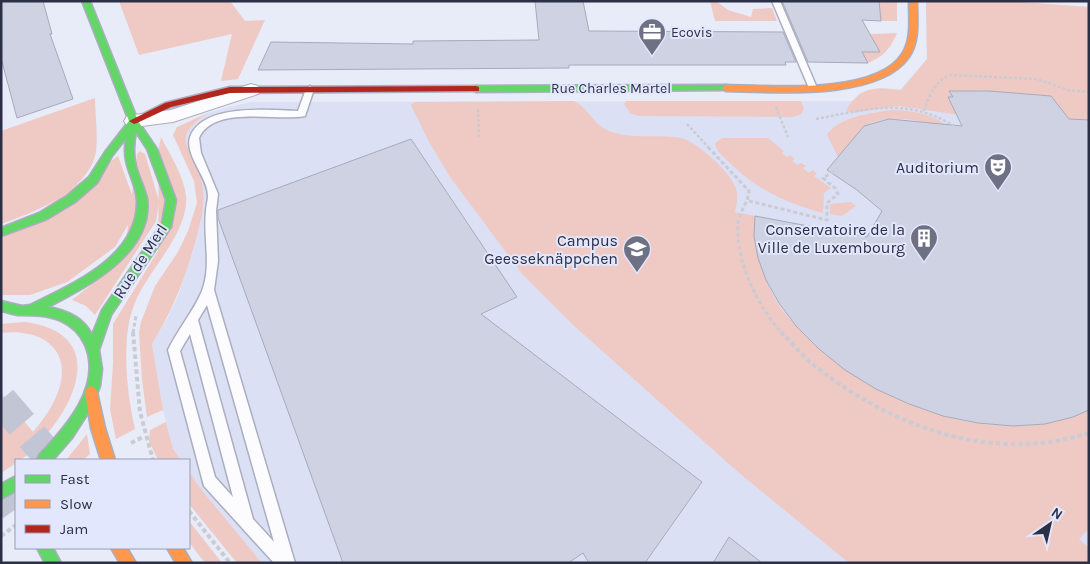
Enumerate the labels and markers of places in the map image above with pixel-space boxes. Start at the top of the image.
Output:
office icon: Ecovis [637,17,667,56]
place label: Ecovis [671,24,712,41]
theatre icon: Auditorium [983,152,1013,191]
place label: Auditorium [896,158,979,177]
place label: Conservatoire de la Ville de Luxembourg [758,220,905,257]
building icon: Conservatoire de la Ville de Luxembourg [909,223,939,262]
place label: Campus Geesseknäppchen [484,231,618,268]
school or university icon: Campus Geesseknäppchen [622,234,652,273]

